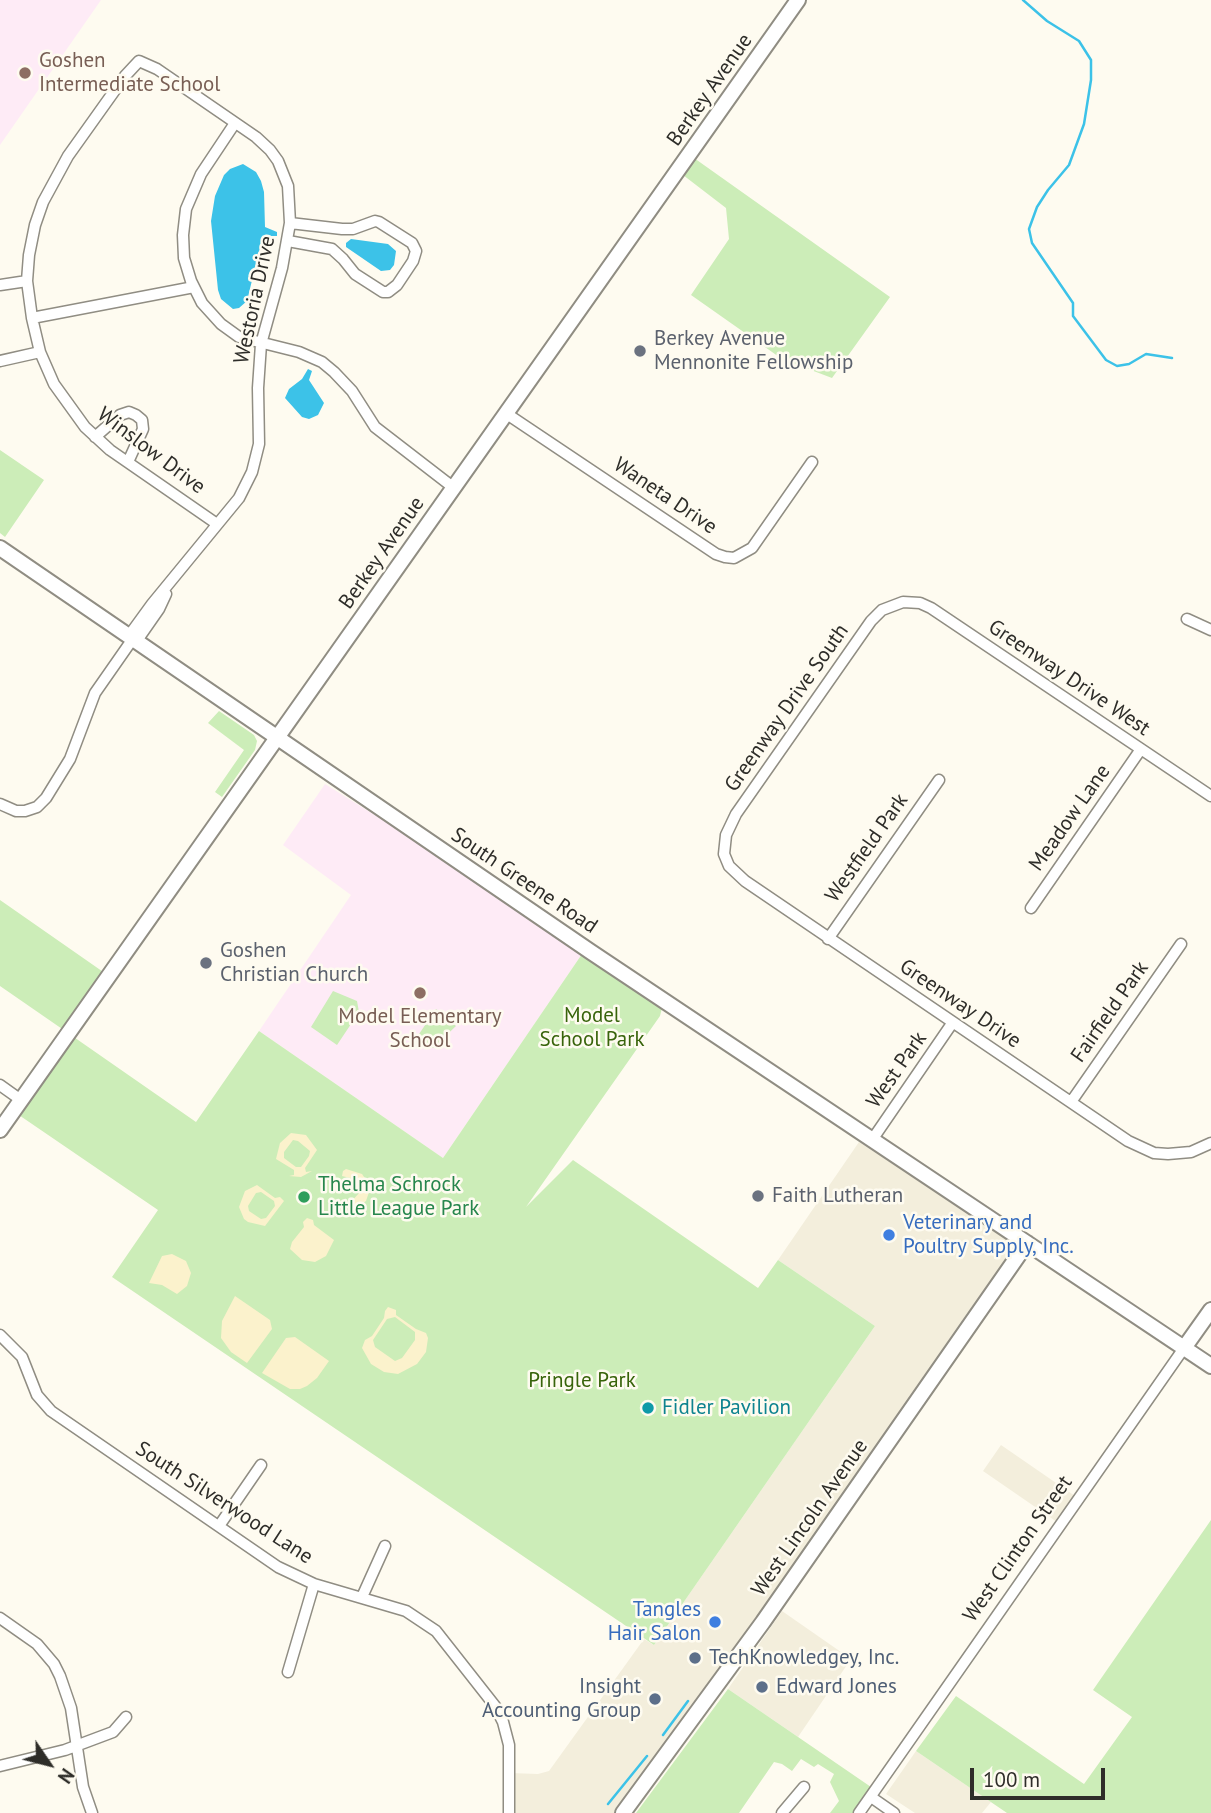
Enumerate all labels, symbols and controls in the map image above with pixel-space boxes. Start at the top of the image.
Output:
street label: Berkey Avenue [662,29,758,151]
place label: Goshen Intermediate School [39,48,220,98]
marker: Goshen Intermediate School [17,65,33,81]
street label: Westoria Drive [229,234,281,366]
place label: Berkey Avenue Mennonite Fellowship [654,326,853,376]
marker: Berkey Avenue Mennonite Fellowship [632,343,648,359]
street label: Winslow Drive [92,402,210,500]
street label: Waneta Drive [609,452,721,540]
street label: Berkey Avenue [334,492,430,614]
street label: Greenway Drive West [983,615,1155,741]
street label: Greenway Drive South [720,619,854,797]
street label: Meadow Lane [1024,760,1116,876]
street label: Westfield Park [820,789,914,907]
street label: South Greene Road [446,823,602,939]
place label: Goshen Christian Church [220,938,368,988]
street label: Greenway Drive [895,954,1025,1054]
marker: Goshen Christian Church [198,955,214,971]
street label: Fairfield Park [1066,957,1154,1067]
marker: Model Elementary School [412,985,428,1001]
park label: Model School Park [540,1003,644,1053]
place label: Model Elementary School [338,1004,502,1054]
street label: West Park [862,1027,932,1113]
place label: Thelma Schrock Little League Park [318,1172,479,1222]
place label: Faith Lutheran [772,1183,903,1209]
marker: Faith Lutheran [750,1188,766,1204]
marker: Thelma Schrock Little League Park [296,1189,312,1205]
place label: Veterinary and Poultry Supply, Inc. [903,1210,1074,1260]
marker: Veterinary and Poultry Supply, Inc. [881,1227,897,1243]
park label: Pringle Park [528,1368,636,1394]
place label: Fidler Pavilion [662,1395,791,1421]
marker: Fidler Pavilion [640,1400,656,1416]
street label: West Lincoln Avenue [746,1435,874,1601]
street label: South Silverwood Lane [131,1436,317,1570]
street label: West Clinton Street [958,1471,1078,1627]
place label: Tangles Hair Salon [608,1597,701,1647]
marker: Tangles Hair Salon [707,1614,723,1630]
place label: TechKnowledgey, Inc. [709,1645,899,1671]
marker: TechKnowledgey, Inc. [687,1650,703,1666]
place label: Insight Accounting Group [482,1674,641,1724]
place label: Edward Jones [776,1674,897,1700]
marker: Edward Jones [754,1679,770,1695]
marker: Insight Accounting Group [647,1691,663,1707]
north arrow [14,1729,84,1799]
scale bar [973,1754,1108,1798]
text: N [53,1764,80,1788]
text: 100 m [983,1766,1040,1793]

